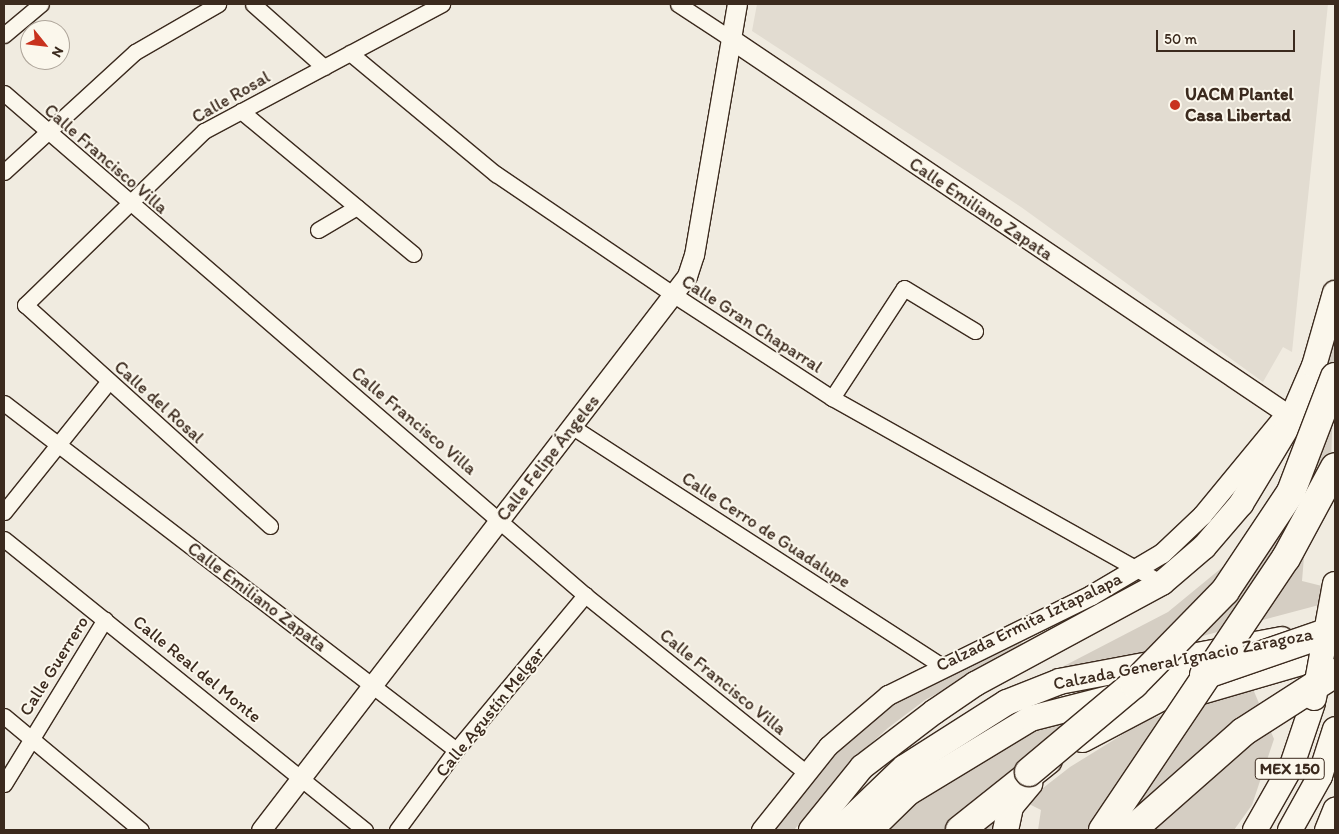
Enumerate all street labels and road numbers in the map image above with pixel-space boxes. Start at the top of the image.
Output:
street label: Calle Rosal [188,66,274,128]
street label: Calle Francisco Villa [40,100,172,218]
street label: Calle Emiliano Zapata [904,153,1058,265]
street label: Calle Gran Chaparral [678,270,826,378]
street label: Calle del Rosal [110,356,208,448]
street label: Calle Francisco Villa [347,363,481,479]
street label: Calle Felipe Ángeles [492,391,604,525]
street label: Calle Cerro de Guadalupe [677,467,855,593]
street label: Calle Emiliano Zapata [183,537,331,657]
street label: Calzada Ermita Iztapalapa [932,568,1126,676]
street label: Calle Real del Monte [129,611,265,727]
street label: Calle Guerrero [15,612,93,720]
street label: Calzada General Ignacio Zaragoza [1051,623,1315,695]
street label: Calle Francisco Villa [656,625,790,739]
street label: Calle Agustín Melgar [431,643,549,781]
road number: MEX 150 [1254,756,1326,782]

